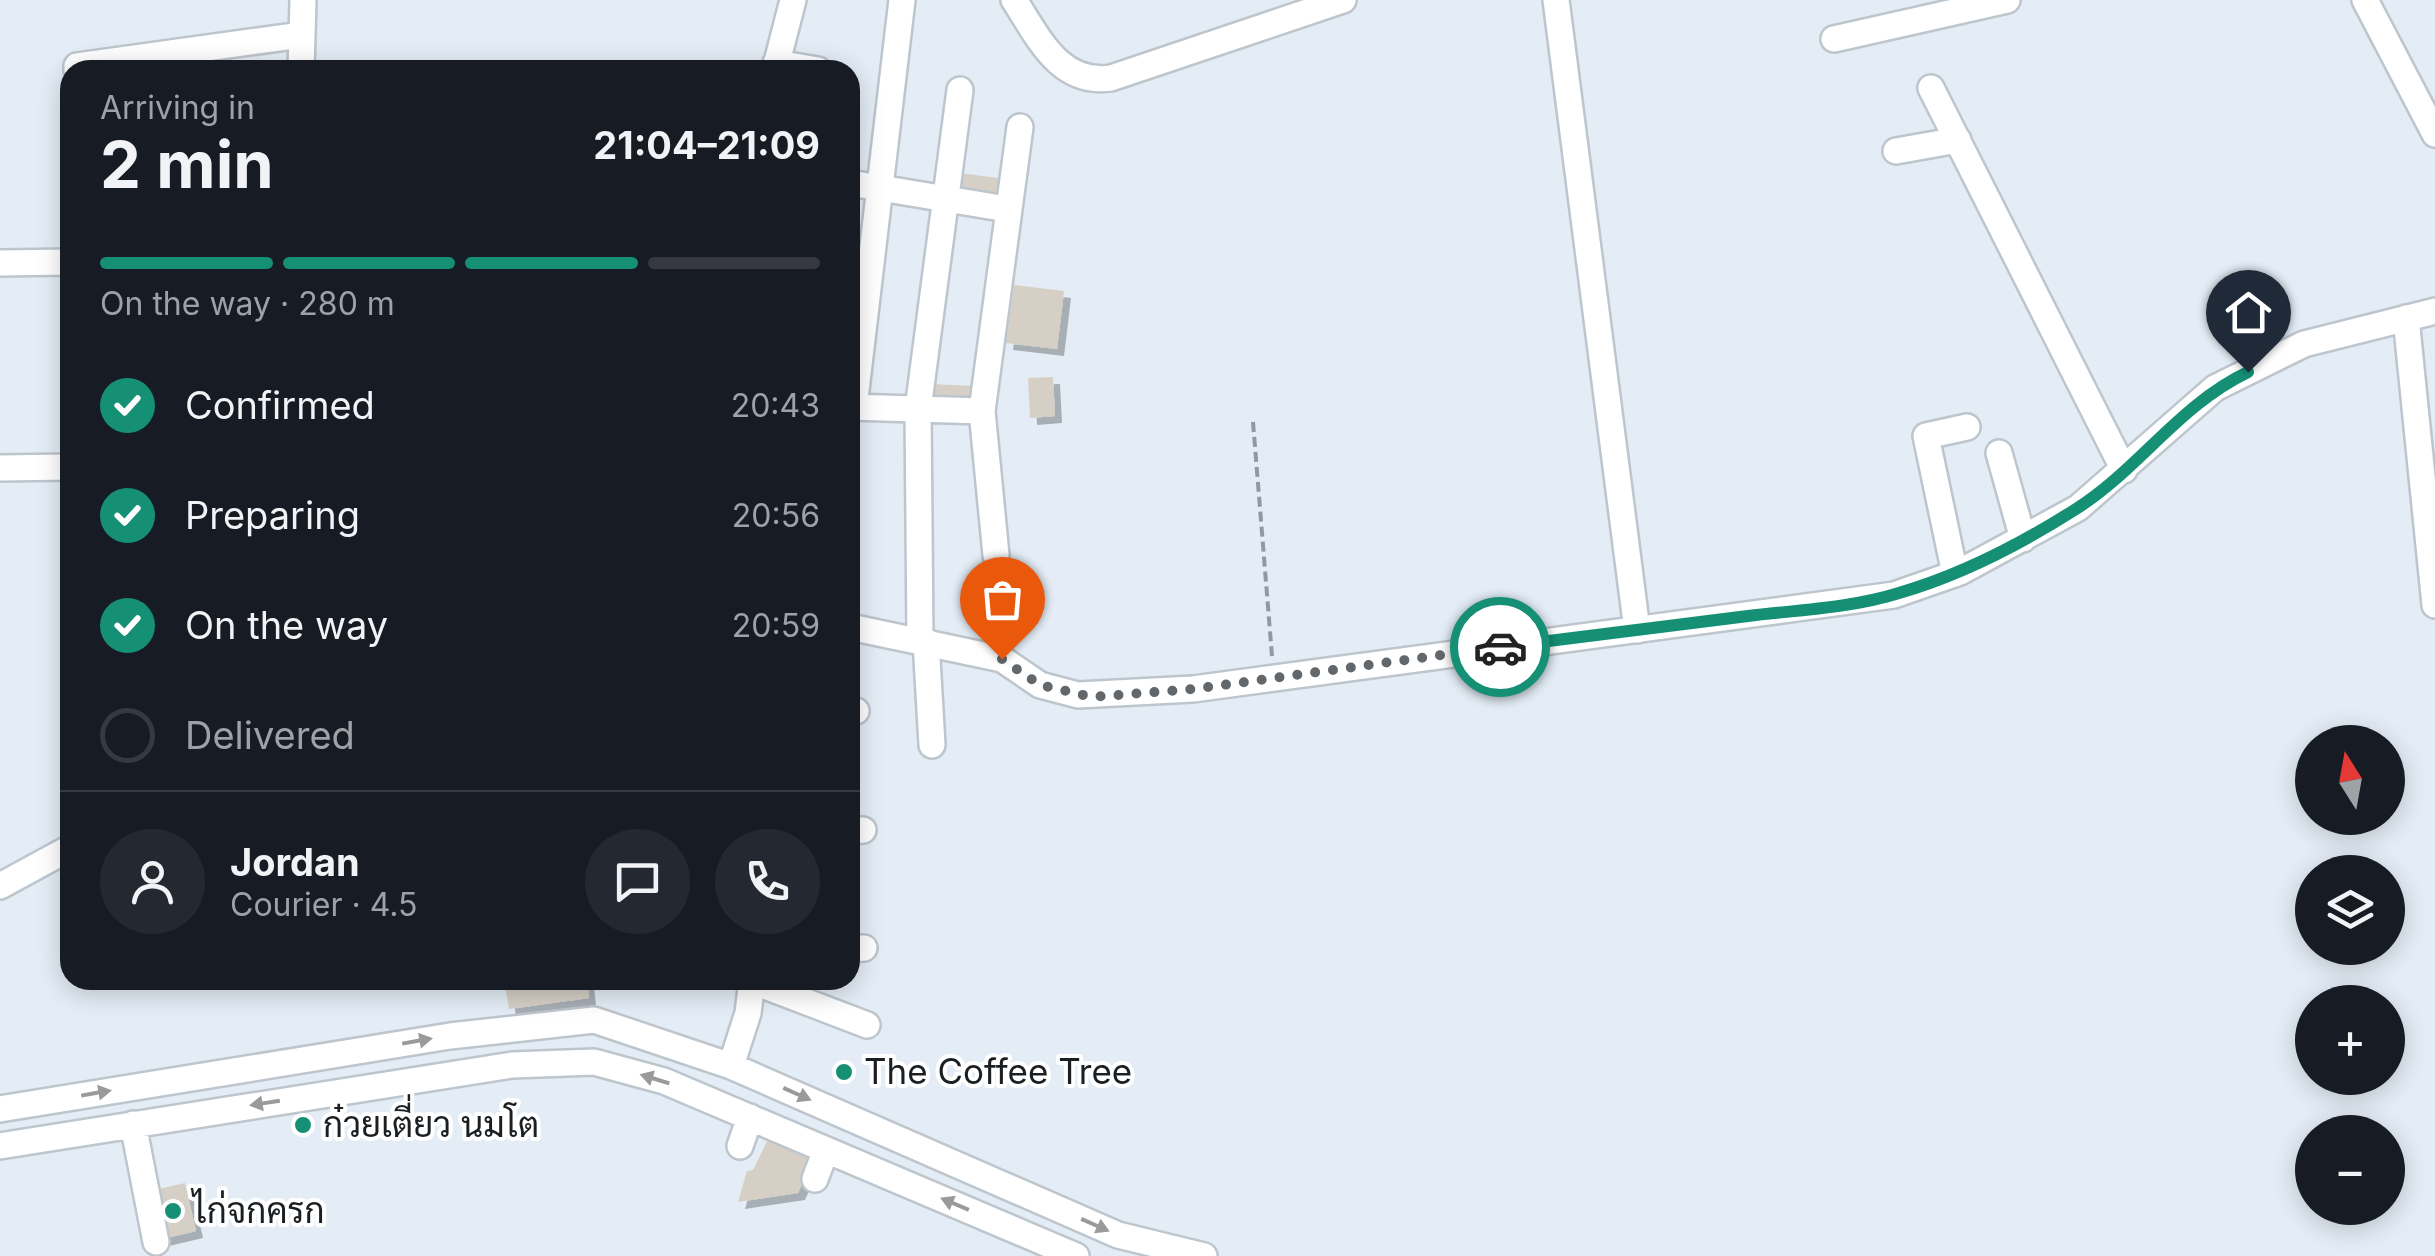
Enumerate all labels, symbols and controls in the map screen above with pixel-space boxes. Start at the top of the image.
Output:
text: Arriving in [100,88,255,127]
text: 21:04–21:09 [593,122,820,168]
text: 2 min [100,125,274,204]
pin [2206,270,2291,373]
text: On the way · 280 m [100,284,395,323]
icon: home [2221,285,2276,340]
icon: check [100,378,155,433]
text: Confirmed [185,382,375,428]
text: 20:43 [731,386,820,425]
icon: check [100,488,155,543]
text: Preparing [185,492,360,538]
text: 20:56 [732,496,820,535]
pin [960,557,1045,660]
icon: bag [975,572,1030,627]
courier [1450,597,1550,697]
icon: check [100,598,155,653]
text: On the way [185,602,388,648]
text: 20:59 [732,606,820,645]
icon: car [1473,620,1528,675]
text: Delivered [185,712,355,758]
north arrow [2295,725,2405,835]
map controls [2295,725,2405,1225]
button: person [100,829,205,934]
button: chat [585,829,690,934]
button: phone [715,829,820,934]
text: Jordan [230,839,360,885]
button: layers [2295,855,2405,965]
text: Courier · 4.5 [230,885,418,924]
button: + [2295,985,2405,1095]
one-way arrow [402,1033,433,1048]
place label: The Coffee Tree [864,1050,1132,1092]
marker: The Coffee Tree [833,1061,855,1083]
one-way arrow [639,1071,670,1086]
one-way arrow [81,1085,112,1100]
one-way arrow [782,1087,812,1103]
place label: ก๋วยเตี่ยว นมโต [323,1094,539,1145]
one-way arrow [249,1096,280,1111]
marker: ก๋วยเตี่ยว นมโต [292,1114,314,1136]
button: − [2295,1115,2405,1225]
place label: ไก่จกครก [190,1188,325,1231]
one-way arrow [940,1196,969,1212]
marker: ไก่จกครก [162,1200,184,1222]
one-way arrow [1080,1217,1110,1233]

